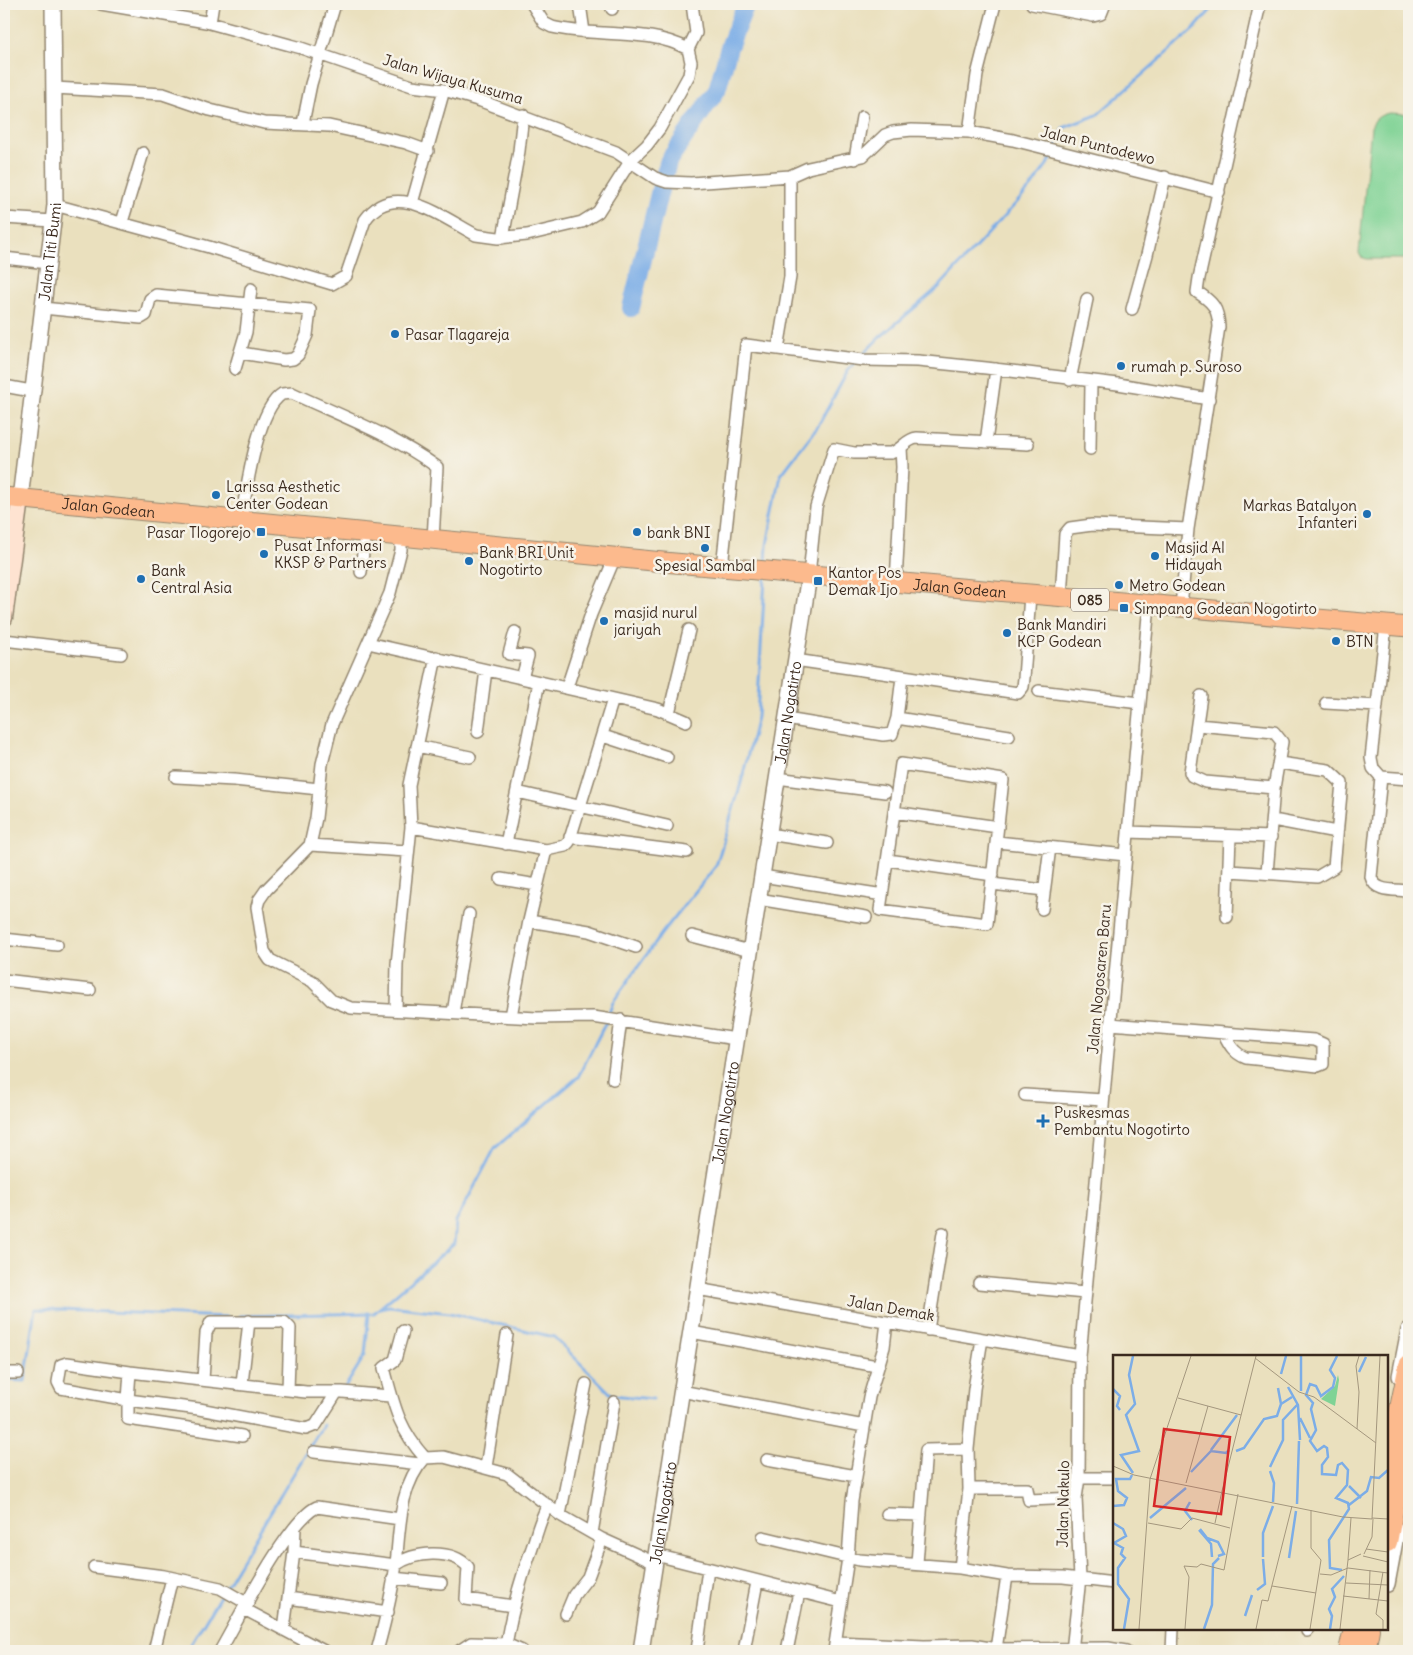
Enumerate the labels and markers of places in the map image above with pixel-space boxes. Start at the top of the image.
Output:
place label: Pasar Tlagareja [405,325,510,344]
marker: Pasar Tlagareja [389,328,401,340]
place label: rumah p. Suroso [1131,357,1242,376]
marker: rumah p. Suroso [1115,360,1127,372]
place label: Larissa Aesthetic Center Godean [226,477,341,513]
marker: Larissa Aesthetic Center Godean [210,489,222,501]
place label: Markas Batalyon Infanteri [1243,496,1357,532]
marker: Markas Batalyon Infanteri [1361,508,1373,520]
place label: Pasar Tlogorejo [147,523,251,542]
place label: bank BNI [647,523,710,542]
marker: Pasar Tlogorejo [255,526,267,538]
marker: bank BNI [631,526,643,538]
place label: Pusat Informasi KKSP & Partners [274,536,387,572]
place label: Masjid Al Hidayah [1165,538,1225,574]
marker: Spesial Sambal [699,542,711,554]
place label: Bank BRI Unit Nogotirto [479,543,574,579]
marker: Pusat Informasi KKSP & Partners [258,548,270,560]
marker: Masjid Al Hidayah [1149,550,1161,562]
marker: Bank BRI Unit Nogotirto [463,555,475,567]
place label: Spesial Sambal [655,556,755,575]
place label: Bank Central Asia [151,561,232,597]
place label: Kantor Pos Demak Ijo [828,563,902,599]
marker: Bank Central Asia [135,573,147,585]
marker: Kantor Pos Demak Ijo [812,575,824,587]
place label: Metro Godean [1129,576,1226,595]
marker: Metro Godean [1113,579,1125,591]
place label: Simpang Godean Nogotirto [1134,599,1317,618]
marker: Simpang Godean Nogotirto [1118,602,1130,614]
place label: masjid nurul jariyah [613,603,697,639]
marker: masjid nurul jariyah [598,615,610,627]
place label: Bank Mandiri KCP Godean [1017,615,1106,651]
marker: Bank Mandiri KCP Godean [1001,627,1013,639]
place label: BTN [1346,632,1374,651]
marker: BTN [1330,635,1342,647]
place label: Puskesmas Pembantu Nogotirto [1054,1103,1190,1139]
marker: Puskesmas Pembantu Nogotirto [1036,1114,1050,1128]

